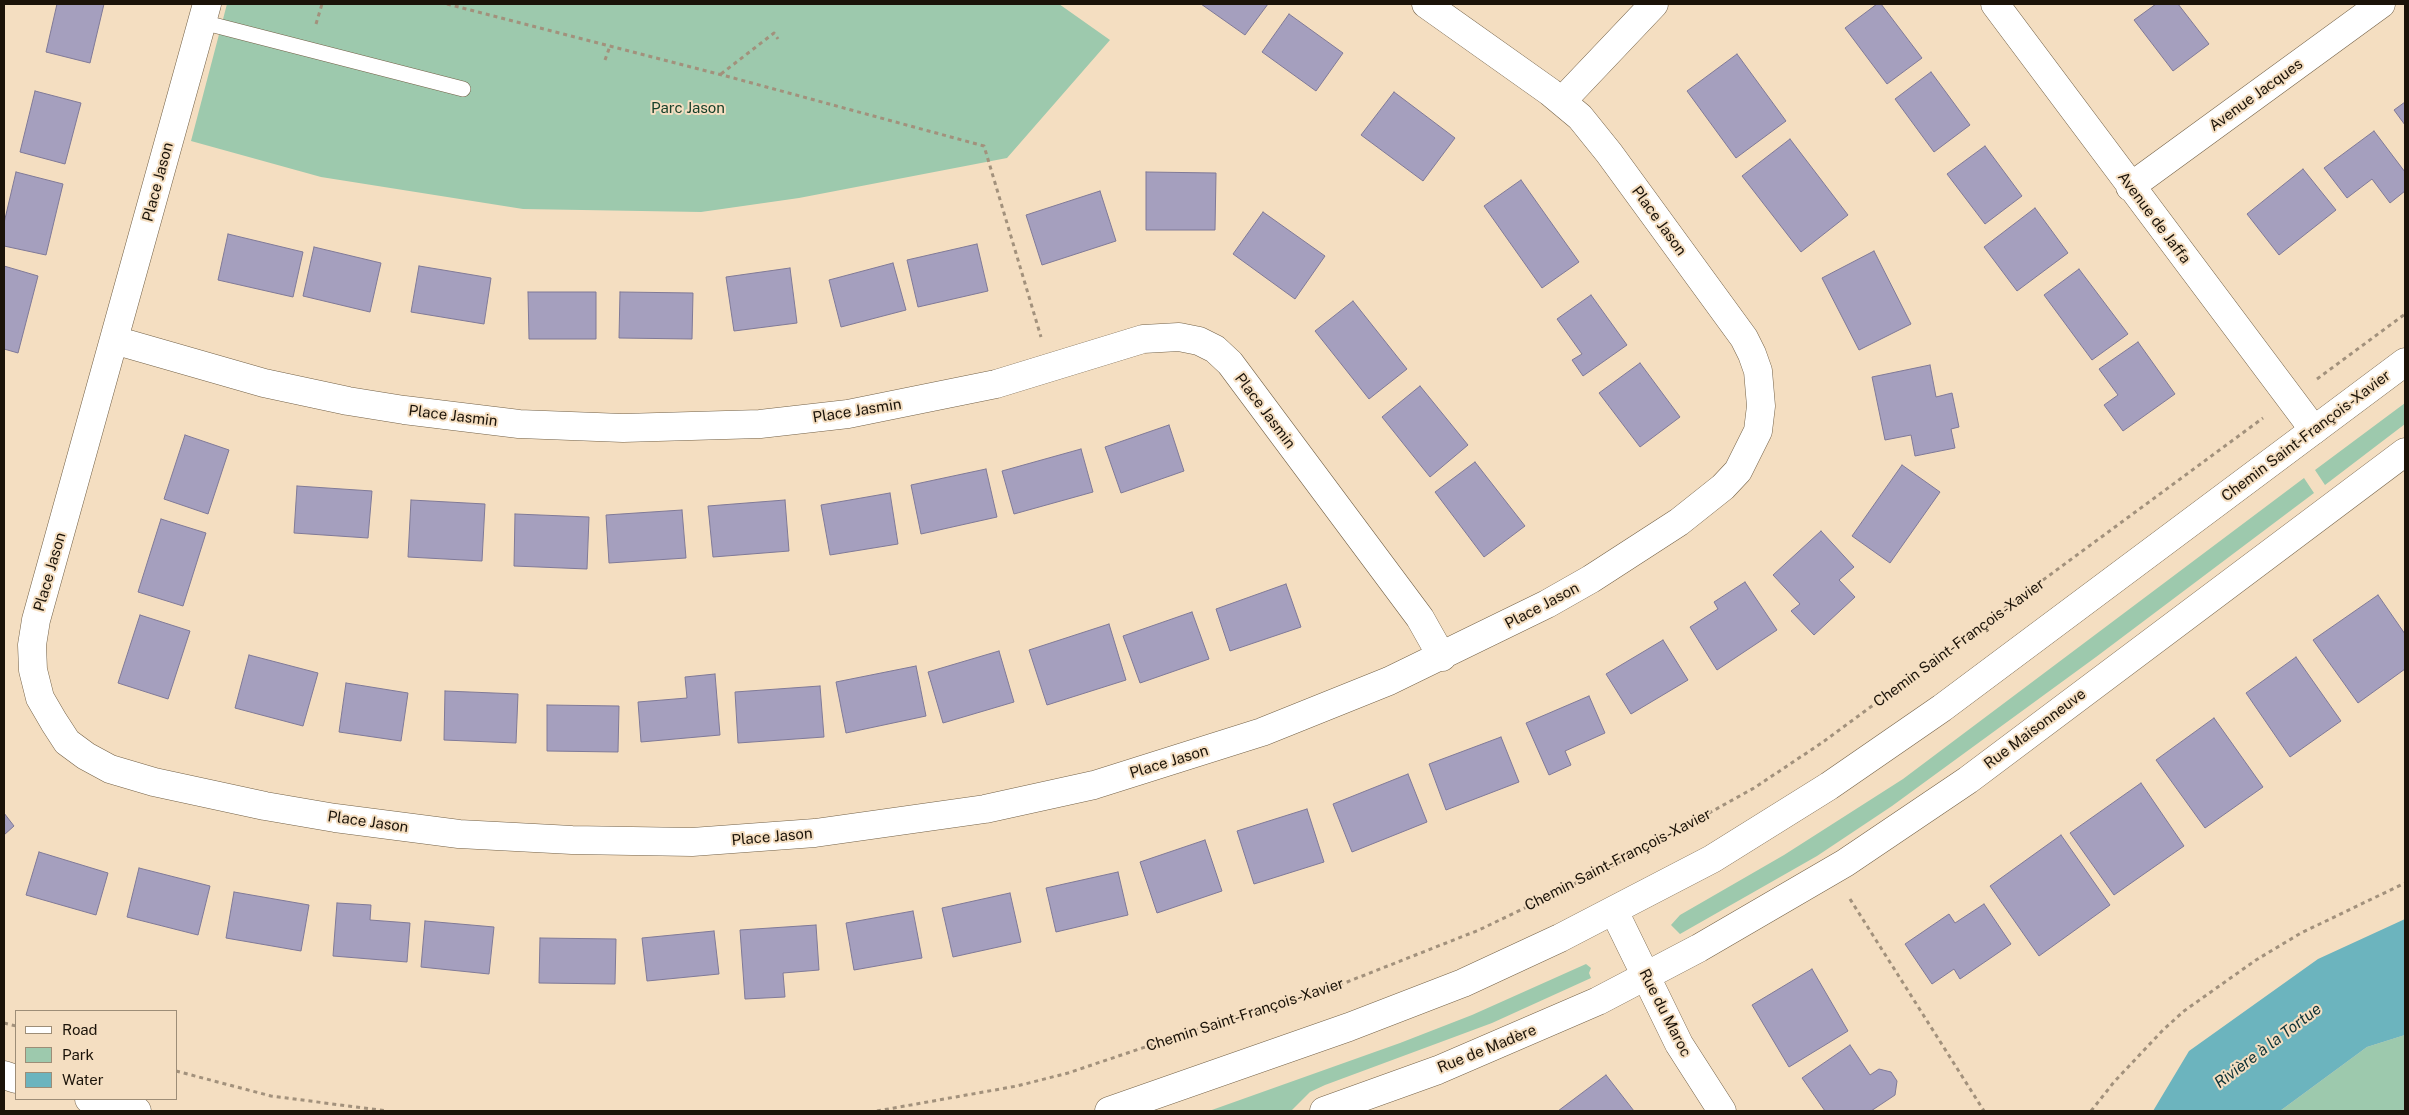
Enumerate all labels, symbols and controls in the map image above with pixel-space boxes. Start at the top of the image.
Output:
street label: Avenue Jacques [2206,55,2306,135]
park label: Parc Jason [651,99,725,117]
street label: Place Jason [139,140,177,224]
street label: Avenue de Jaffa [2114,169,2194,267]
street label: Place Jason [1628,183,1690,259]
street label: Chemin Saint-François-Xavier [2218,367,2394,505]
street label: Place Jasmin [1231,370,1299,452]
street label: Place Jasmin [811,395,903,427]
street label: Place Jasmin [407,402,499,430]
street label: Place Jason [30,530,70,614]
street label: Chemin Saint-François-Xavier [1870,575,2048,711]
street label: Place Jason [1502,579,1582,633]
street label: Rue Maisonneuve [1981,685,2089,773]
street label: Place Jason [1127,742,1211,782]
street label: Chemin Saint-François-Xavier [1522,805,1714,915]
street label: Place Jason [326,807,410,837]
street label: Place Jason [731,824,813,850]
street label: Rue du Maroc [1635,966,1695,1060]
street label: Chemin Saint-François-Xavier [1144,974,1346,1056]
water label: Rivière à la Tortue [2211,1000,2325,1092]
legend [15,1010,178,1100]
text: Road [62,1021,98,1038]
street label: Rue de Madère [1435,1021,1539,1077]
text: Park [62,1046,94,1063]
text: Water [62,1071,104,1088]

